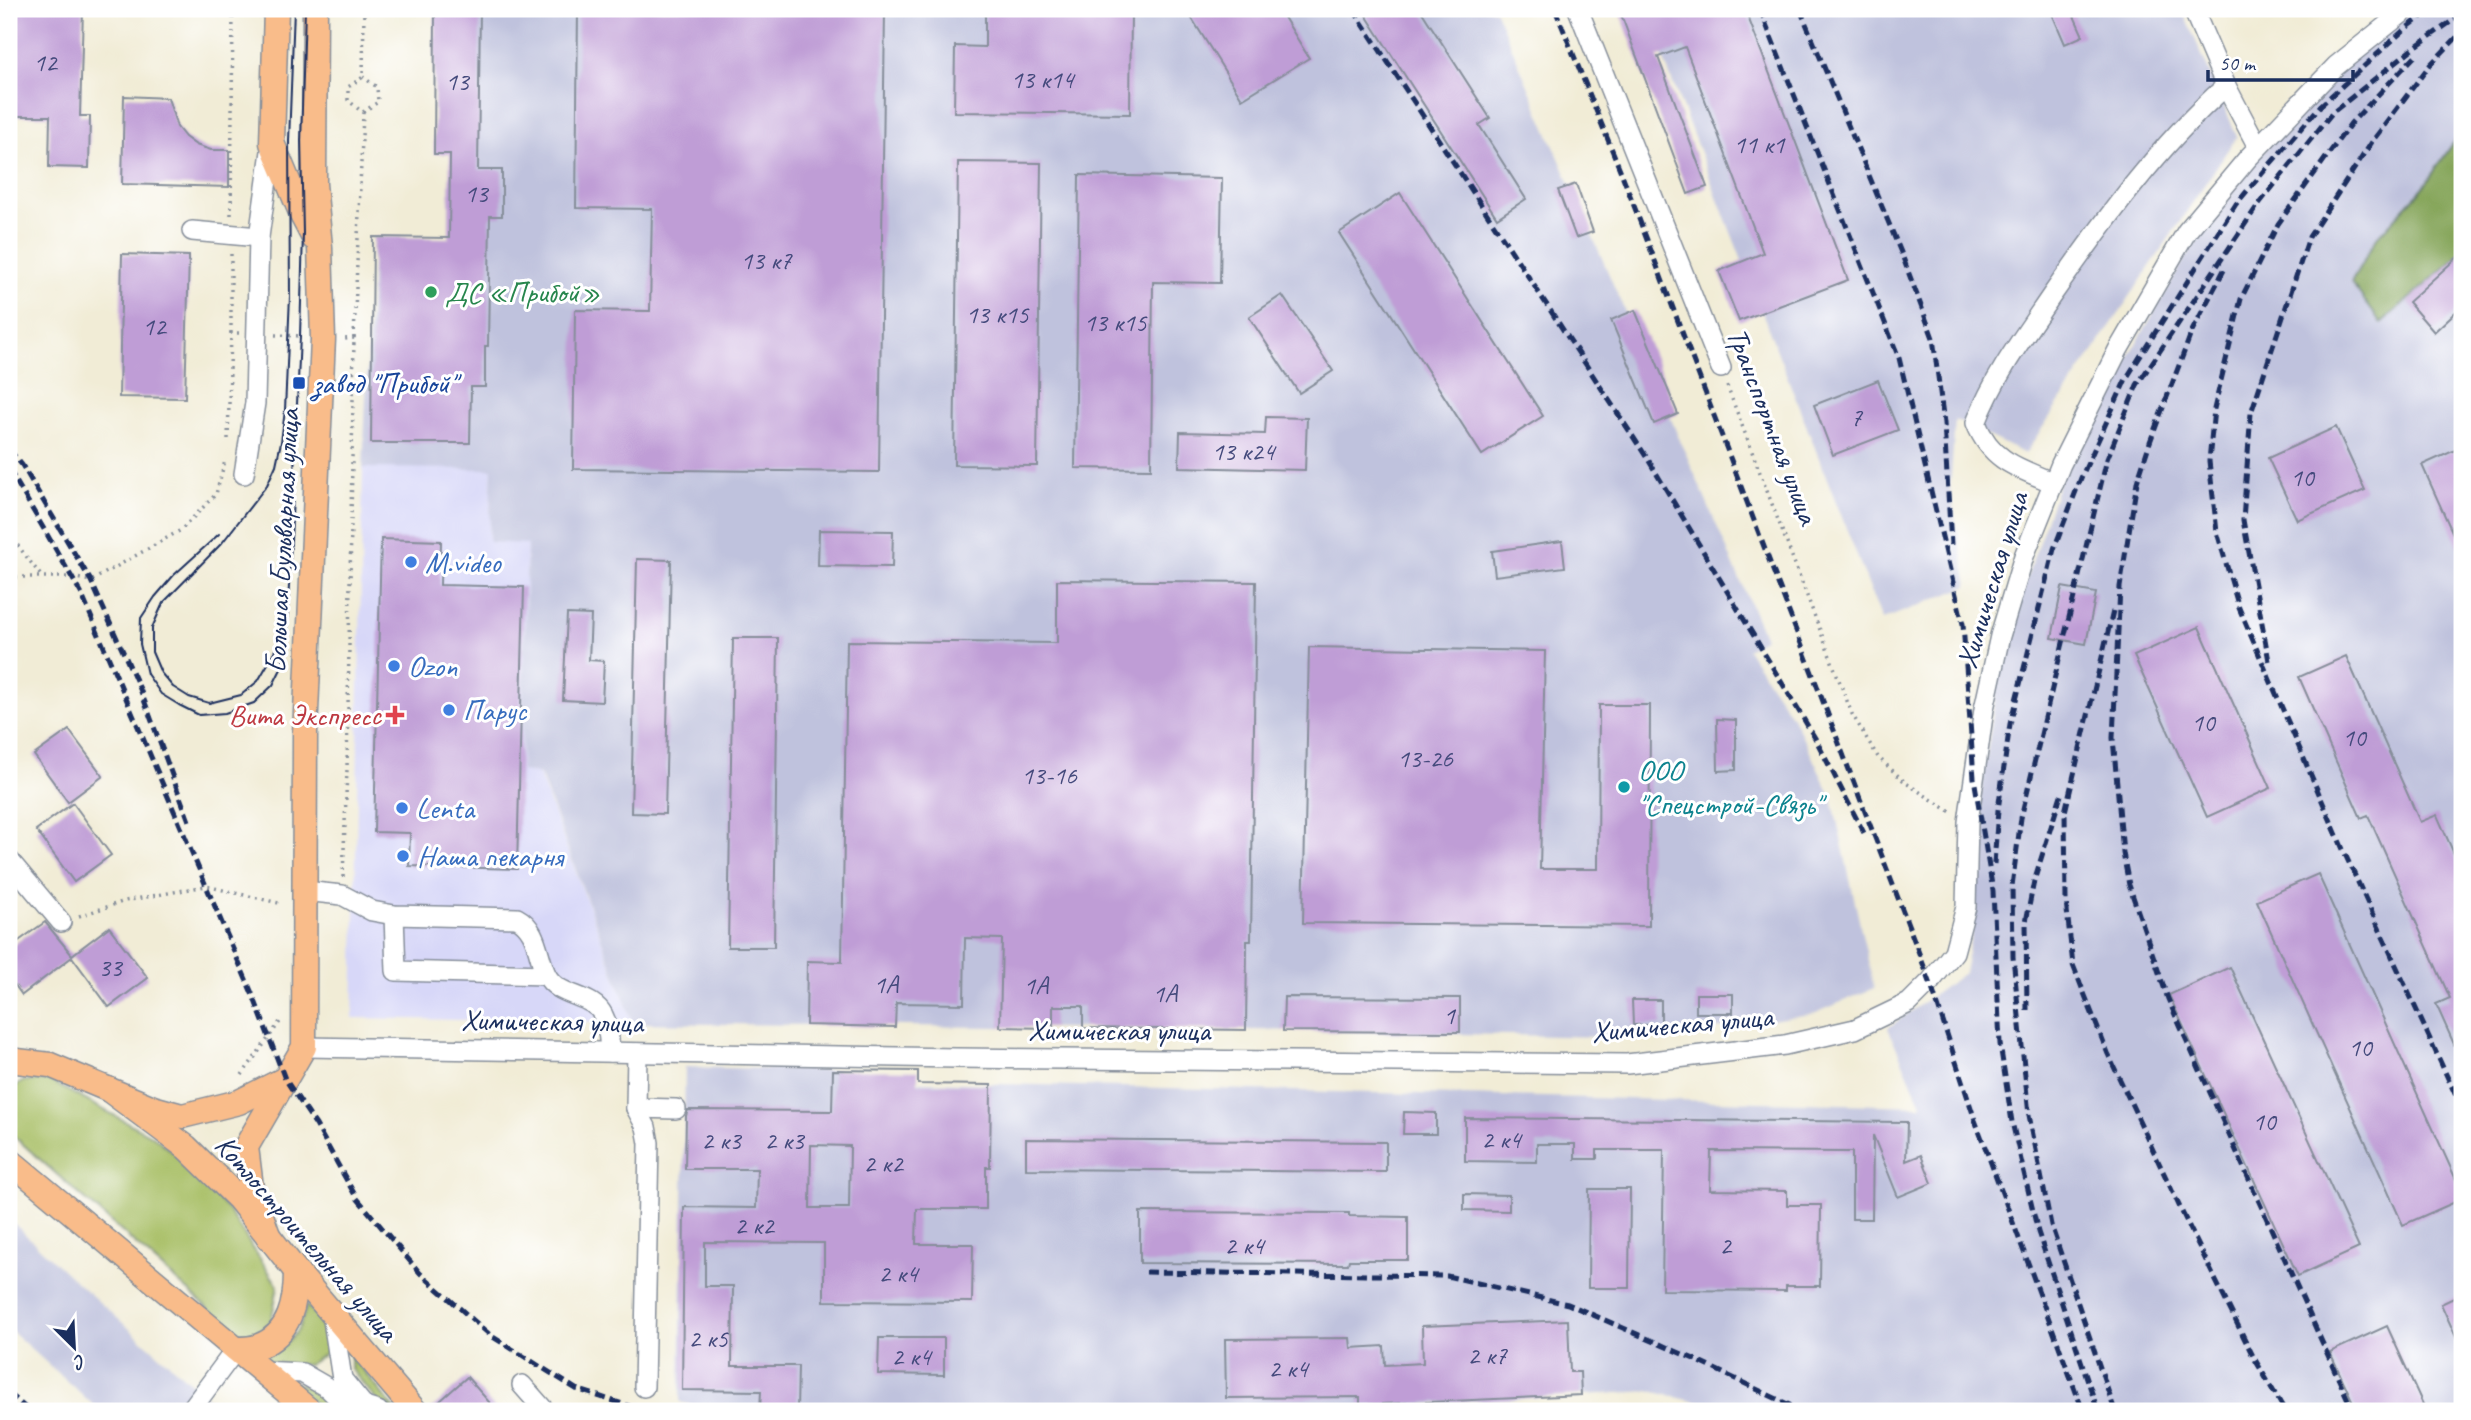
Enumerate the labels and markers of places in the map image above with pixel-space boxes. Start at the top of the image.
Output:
place label: ДC «Прибой» [445,273,600,311]
marker: ДC «Прибой» [423,284,439,300]
place label: завод "Прибой" [309,364,462,402]
marker: завод "Прибой" [291,375,307,391]
place label: M.video [425,543,502,581]
marker: M.video [403,554,419,570]
place label: Ozon [408,647,458,685]
marker: Ozon [386,658,402,674]
place label: Парус [463,691,528,729]
place label: Вита Экспресс [229,696,382,734]
marker: Парус [441,702,457,718]
marker: Вита Экспресс [387,707,403,723]
place label: ООО "Спецстрой-Связь" [1638,751,1827,823]
marker: ООО "Спецстрой-Связь" [1616,779,1632,795]
place label: Lenta [416,789,476,827]
marker: Lenta [394,800,410,816]
place label: Наша пекарня [417,837,566,875]
marker: Наша пекарня [395,848,411,864]

